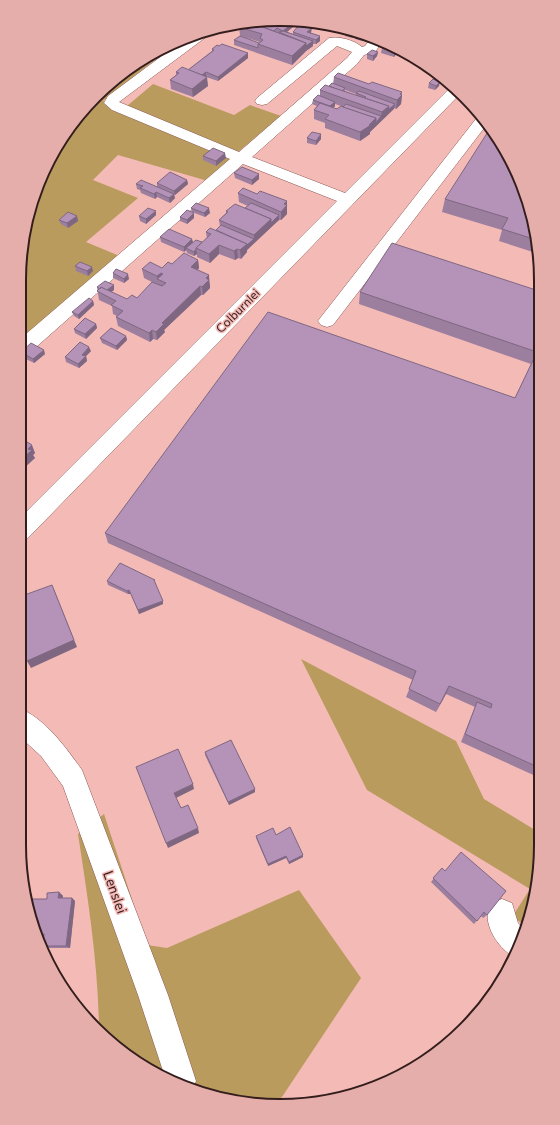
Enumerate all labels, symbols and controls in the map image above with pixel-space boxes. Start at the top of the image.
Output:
street label: Colburnlei [212,285,262,335]
street label: Lenslei [100,868,131,916]

